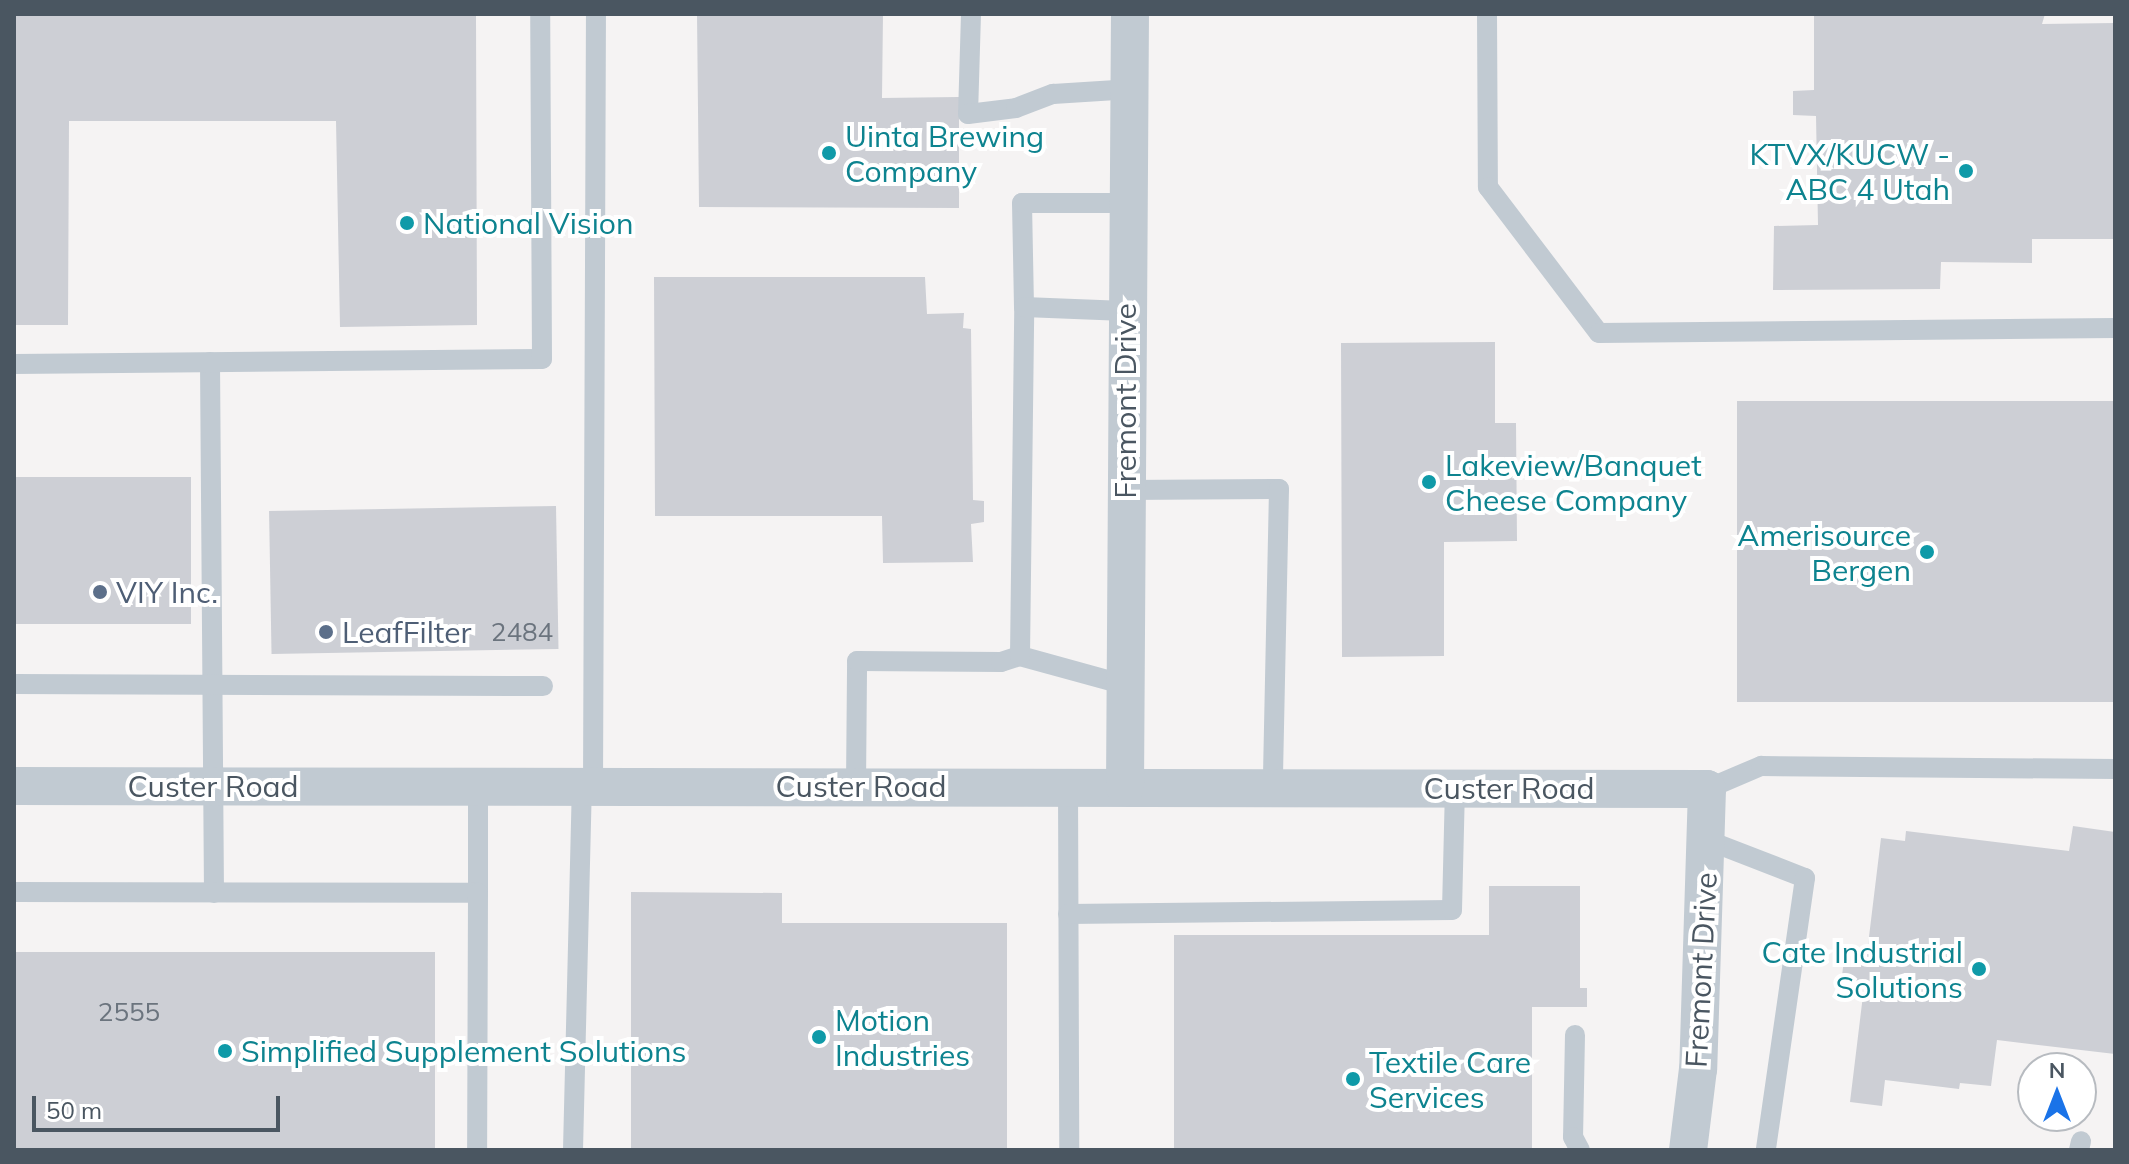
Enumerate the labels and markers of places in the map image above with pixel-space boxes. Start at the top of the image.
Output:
place label: Uinta Brewing Company [845,118,1044,188]
place label: KTVX/KUCW - ABC 4 Utah [1750,136,1950,206]
marker: Uinta Brewing Company [820,144,838,162]
marker: KTVX/KUCW - ABC 4 Utah [1957,162,1975,180]
place label: National Vision [423,205,634,241]
marker: National Vision [398,214,416,232]
place label: Lakeview/Banquet Cheese Company [1445,447,1702,518]
marker: Lakeview/Banquet Cheese Company [1420,473,1438,491]
place label: Amerisource Bergen [1737,517,1911,588]
marker: Amerisource Bergen [1918,543,1936,561]
place label: VIY Inc. [116,574,218,610]
marker: VIY Inc. [91,583,109,601]
place label: LeafFilter [342,614,471,650]
marker: LeafFilter [317,623,335,641]
place label: Cate Industrial Solutions [1761,934,1963,1004]
marker: Cate Industrial Solutions [1970,960,1988,978]
place label: Motion Industries [835,1002,970,1072]
marker: Motion Industries [810,1028,828,1046]
place label: Simplified Supplement Solutions [241,1033,686,1069]
marker: Simplified Supplement Solutions [216,1042,234,1060]
place label: Textile Care Services [1369,1044,1531,1114]
marker: Textile Care Services [1344,1070,1362,1088]

